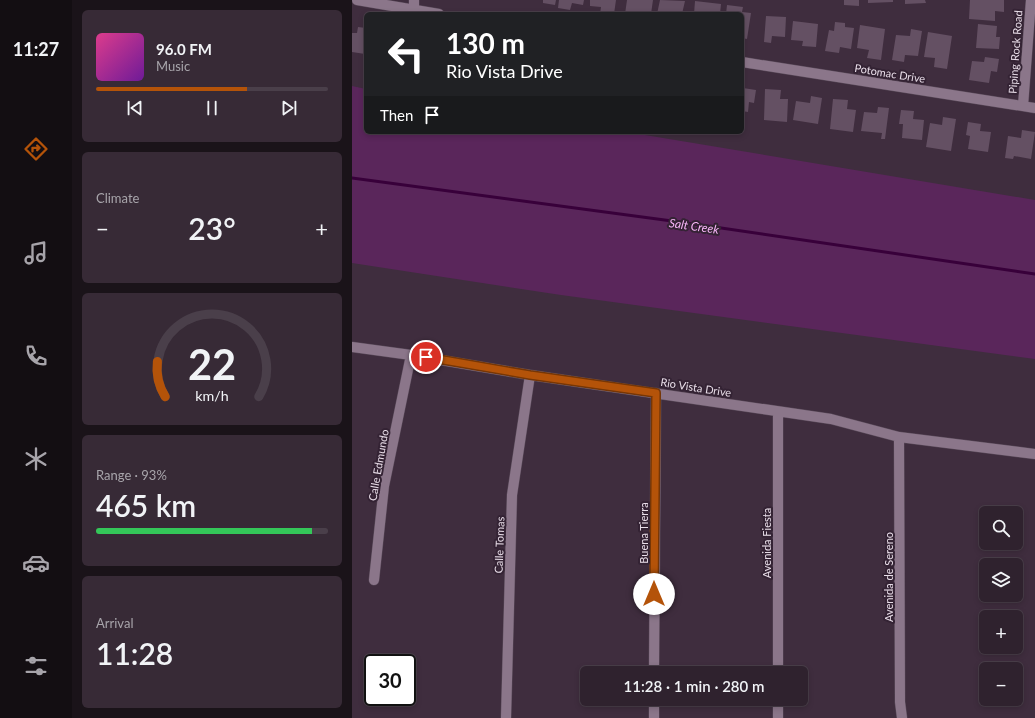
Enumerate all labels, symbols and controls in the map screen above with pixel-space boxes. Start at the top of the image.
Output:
street label: Piping Rock Road [1006,10,1024,94]
text: 130 m [446,26,525,60]
icon: left [380,28,432,80]
text: 11:27 [13,38,59,60]
text: 96.0 FM [156,40,212,58]
text: Music [156,58,190,74]
text: Rio Vista Drive [446,60,563,82]
street label: Potomac Drive [854,61,926,85]
icon: previous [124,97,146,119]
icon: pause [201,97,223,119]
icon: next [278,97,300,119]
icon: arrive [421,104,443,126]
text: Then [380,106,413,124]
icon: directions [22,135,50,163]
text: Climate [96,190,139,206]
text: 23° [188,210,236,246]
text: − [96,215,109,242]
text: + [315,215,328,242]
water label: Salt Creek [668,215,720,237]
icon: music [22,239,50,267]
text: 22 [188,339,236,389]
pin [409,340,443,374]
icon: phone [22,342,50,370]
icon: arrive [415,346,437,368]
street label: Rio Vista Drive [660,375,732,399]
text: km/h [195,387,229,404]
street label: Calle Edmundo [365,428,391,502]
icon: climate [22,445,50,473]
text: Range · 93% [96,467,167,483]
text: 465 km [96,487,196,523]
street label: Buena Tierra [637,502,650,564]
map controls [979,506,1023,706]
button: search [979,506,1023,550]
street label: Avenida Fiesta [760,508,773,578]
street label: Calle Tomas [492,516,506,574]
street label: Avenida de Sereno [882,532,895,622]
icon: car [22,549,50,577]
button: layers [979,558,1023,602]
position arrow [633,573,675,615]
button: + [979,610,1023,654]
text: Arrival [96,615,133,631]
text: 11:28 [96,635,173,671]
icon: filters [22,652,50,680]
speed limit sign: 30 [364,654,416,706]
button: − [979,662,1023,706]
text: 11:28 · 1 min · 280 m [624,677,764,695]

